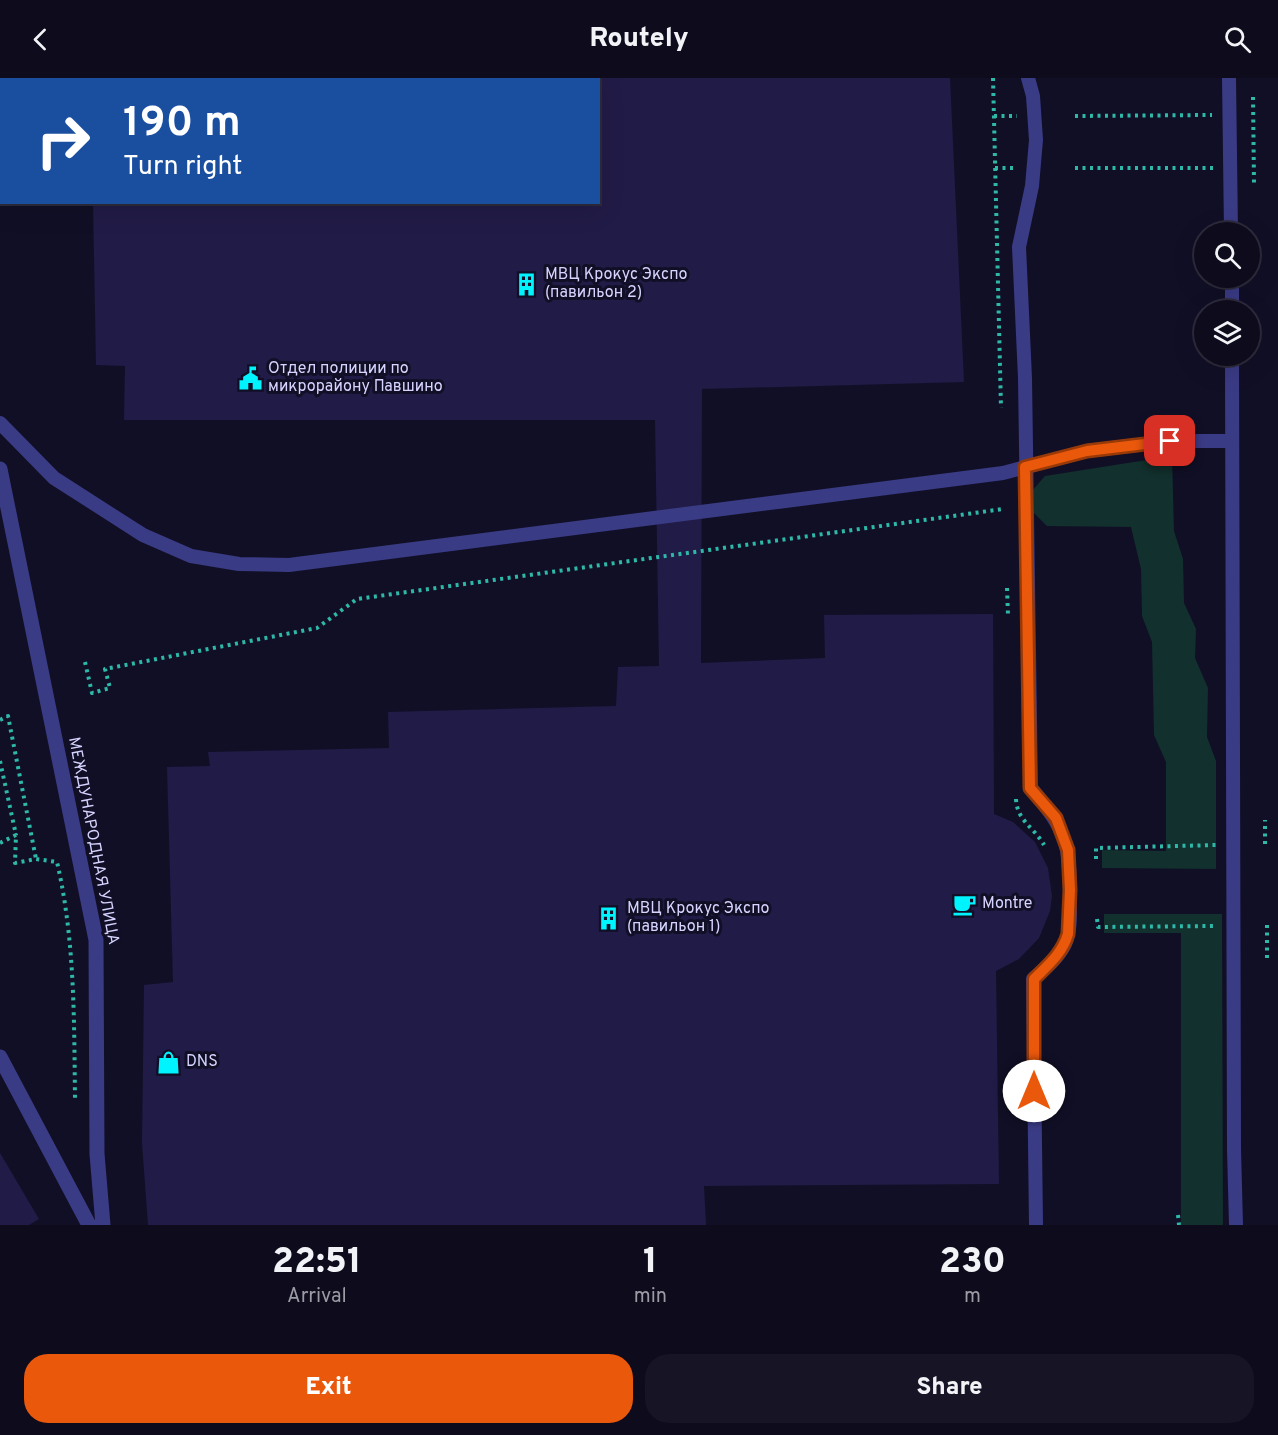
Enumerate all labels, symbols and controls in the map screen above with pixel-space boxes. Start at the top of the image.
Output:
text: Routely [589,22,689,56]
icon: back [24,23,57,56]
icon: search [1221,23,1254,56]
text: 190 m [123,98,241,151]
icon: right [24,102,102,180]
text: Turn right [123,150,242,184]
map controls [1194,222,1260,366]
button: search [1194,222,1260,288]
place label: МВЦ Крокус Экспо (павильон 2) [545,265,688,303]
building icon: МВЦ Крокус Экспо (павильон 2) [514,271,540,297]
button: layers [1194,300,1260,366]
place label: Отдел полиции по микрорайону Павшино [268,359,443,397]
public building icon: Отдел полиции по микрорайону Павшино [237,365,263,391]
pin [1144,415,1195,466]
icon: arrive [1153,424,1186,457]
street label: МЕЖДУНАРОДНАЯ УЛИЦА [63,735,123,947]
cafe icon: Montre [951,891,977,917]
place label: Montre [982,894,1032,914]
place label: МВЦ Крокус Экспо (павильон 1) [627,899,770,937]
building icon: МВЦ Крокус Экспо (павильон 1) [596,905,622,931]
shop icon: DNS [155,1049,181,1075]
place label: DNS [186,1052,218,1072]
position arrow [1002,1059,1066,1123]
text: 22:51 [272,1240,362,1286]
text: 1 [643,1240,658,1286]
text: 230 [939,1240,1006,1286]
text: Arrival [287,1284,347,1310]
text: min [634,1284,667,1310]
text: m [964,1284,981,1310]
button: Exit [24,1354,633,1423]
button: Share [645,1354,1254,1423]

